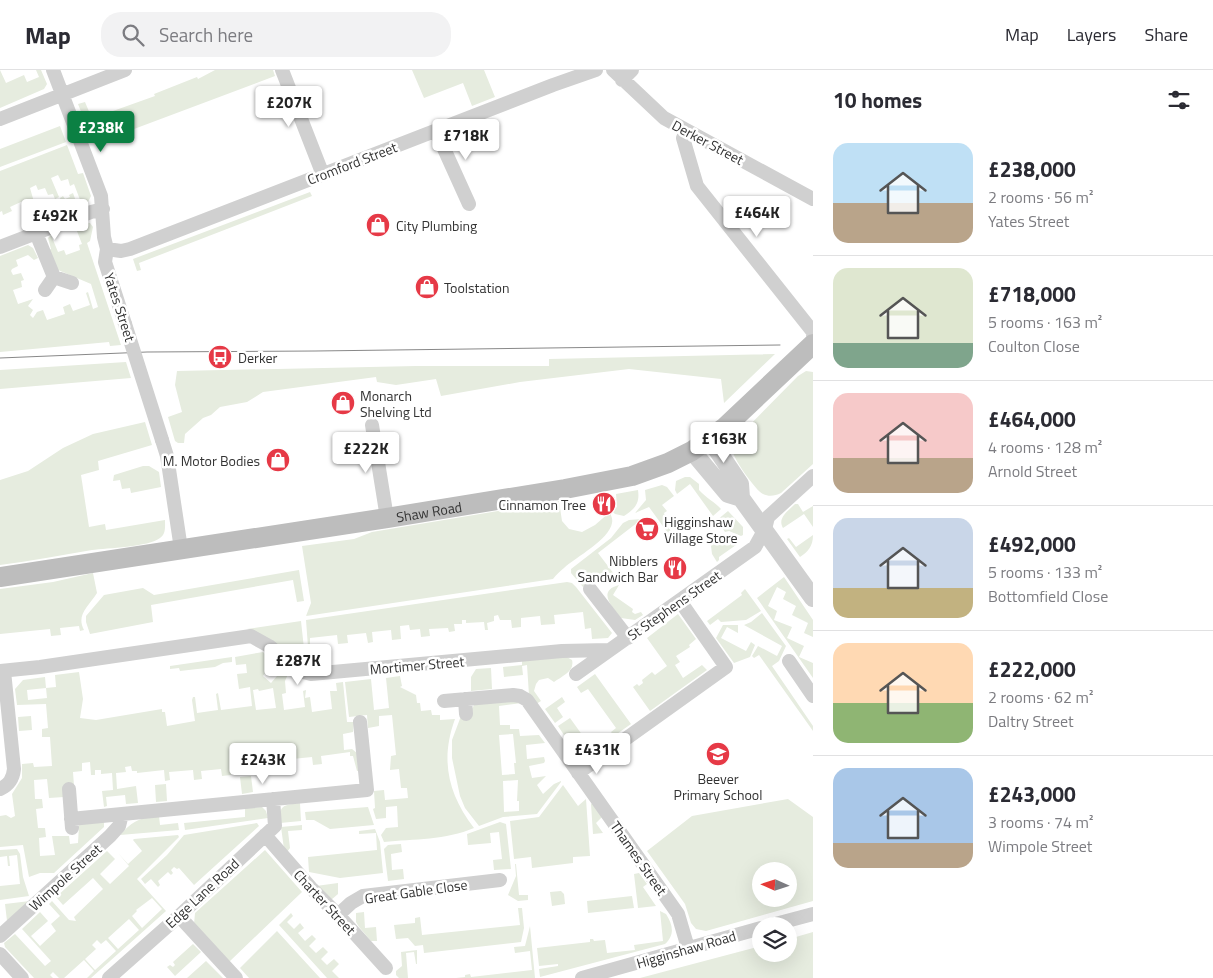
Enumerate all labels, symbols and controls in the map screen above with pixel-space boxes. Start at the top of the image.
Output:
search box [101,12,451,57]
text: Map [25,17,71,53]
text: Search here [159,20,253,49]
icon: search [119,21,147,49]
text: Map [1005,21,1039,48]
text: Layers [1067,21,1116,48]
text: Share [1144,21,1188,48]
text: 10 homes [833,84,922,116]
pin: £207K [254,85,324,128]
icon: filters [1165,86,1193,114]
text: £207K [266,90,312,114]
pin: £238K [66,111,136,153]
street label: Derker Street [668,114,748,170]
text: £238K [78,115,124,139]
pin: £718K [431,118,501,161]
text: £718K [443,123,489,147]
street label: Cromford Street [304,136,400,190]
text: £238,000 [988,153,1076,185]
icon: home [873,163,933,223]
text: 2 rooms · 56 m² [988,185,1093,209]
pin: £464K [722,196,792,238]
pin: £492K [20,198,90,241]
text: £464K [734,200,780,224]
text: £492K [32,203,78,227]
text: Yates Street [988,209,1070,233]
shop icon: City Plumbing [365,212,391,238]
place label: City Plumbing [396,215,477,236]
street label: Yates Street [99,270,141,344]
shop icon: Toolstation [414,274,440,300]
place label: Toolstation [444,277,509,298]
text: £718,000 [988,278,1076,310]
icon: home [873,288,933,348]
text: 5 rooms · 163 m² [988,310,1102,334]
text: Coulton Close [988,334,1080,358]
bus stop icon: Derker [207,344,233,370]
place label: Derker [238,347,278,368]
place label: Monarch Shelving Ltd [360,385,432,422]
shop icon: Monarch Shelving Ltd [330,390,356,416]
text: £464,000 [988,403,1076,435]
icon: home [873,413,933,473]
pin: £163K [689,422,759,464]
text: £163K [701,426,747,450]
pin: £222K [331,432,401,474]
text: 4 rooms · 128 m² [988,435,1102,459]
text: £222K [343,436,389,460]
shop icon: M. Motor Bodies [265,447,291,473]
place label: M. Motor Bodies [163,450,260,471]
text: Arnold Street [988,459,1077,483]
restaurant icon: Cinnamon Tree [591,491,617,517]
place label: Cinnamon Tree [499,494,586,515]
street label: Shaw Road [395,495,463,527]
place label: Higginshaw Village Store [664,511,738,548]
supermarket icon: Higginshaw Village Store [634,516,660,542]
text: £492,000 [988,528,1076,560]
icon: home [873,538,933,598]
place label: Nibblers Sandwich Bar [578,550,658,587]
restaurant icon: Nibblers Sandwich Bar [662,555,688,581]
text: 5 rooms · 133 m² [988,560,1102,584]
street label: St Stephens Street [623,565,725,645]
text: Bottomfield Close [988,584,1108,608]
pin: £287K [263,644,333,686]
text: £287K [275,648,321,672]
street label: Mortimer Street [369,650,465,680]
text: £222,000 [988,653,1076,685]
icon: home [873,663,933,723]
text: 2 rooms · 62 m² [988,685,1093,709]
text: Daltry Street [988,709,1074,733]
pin: £431K [562,732,632,775]
text: £431K [574,737,620,761]
school or university icon: Beever Primary School [705,741,731,767]
pin: £243K [228,742,298,785]
text: £243K [240,747,286,771]
place label: Beever Primary School [674,768,762,805]
text: £243,000 [988,778,1076,810]
icon: home [873,788,933,848]
text: 3 rooms · 74 m² [988,810,1093,834]
street label: Thames Street [606,817,672,899]
text: Wimpole Street [988,834,1092,858]
street label: Wimpole Street [24,839,106,915]
street label: Edge Lane Road [160,853,244,933]
north arrow [752,862,798,908]
map controls [752,862,797,962]
street label: Charter Street [289,864,361,940]
street label: Great Gable Close [363,873,469,909]
button: layers [752,917,797,962]
street label: Higginshaw Road [634,925,738,973]

